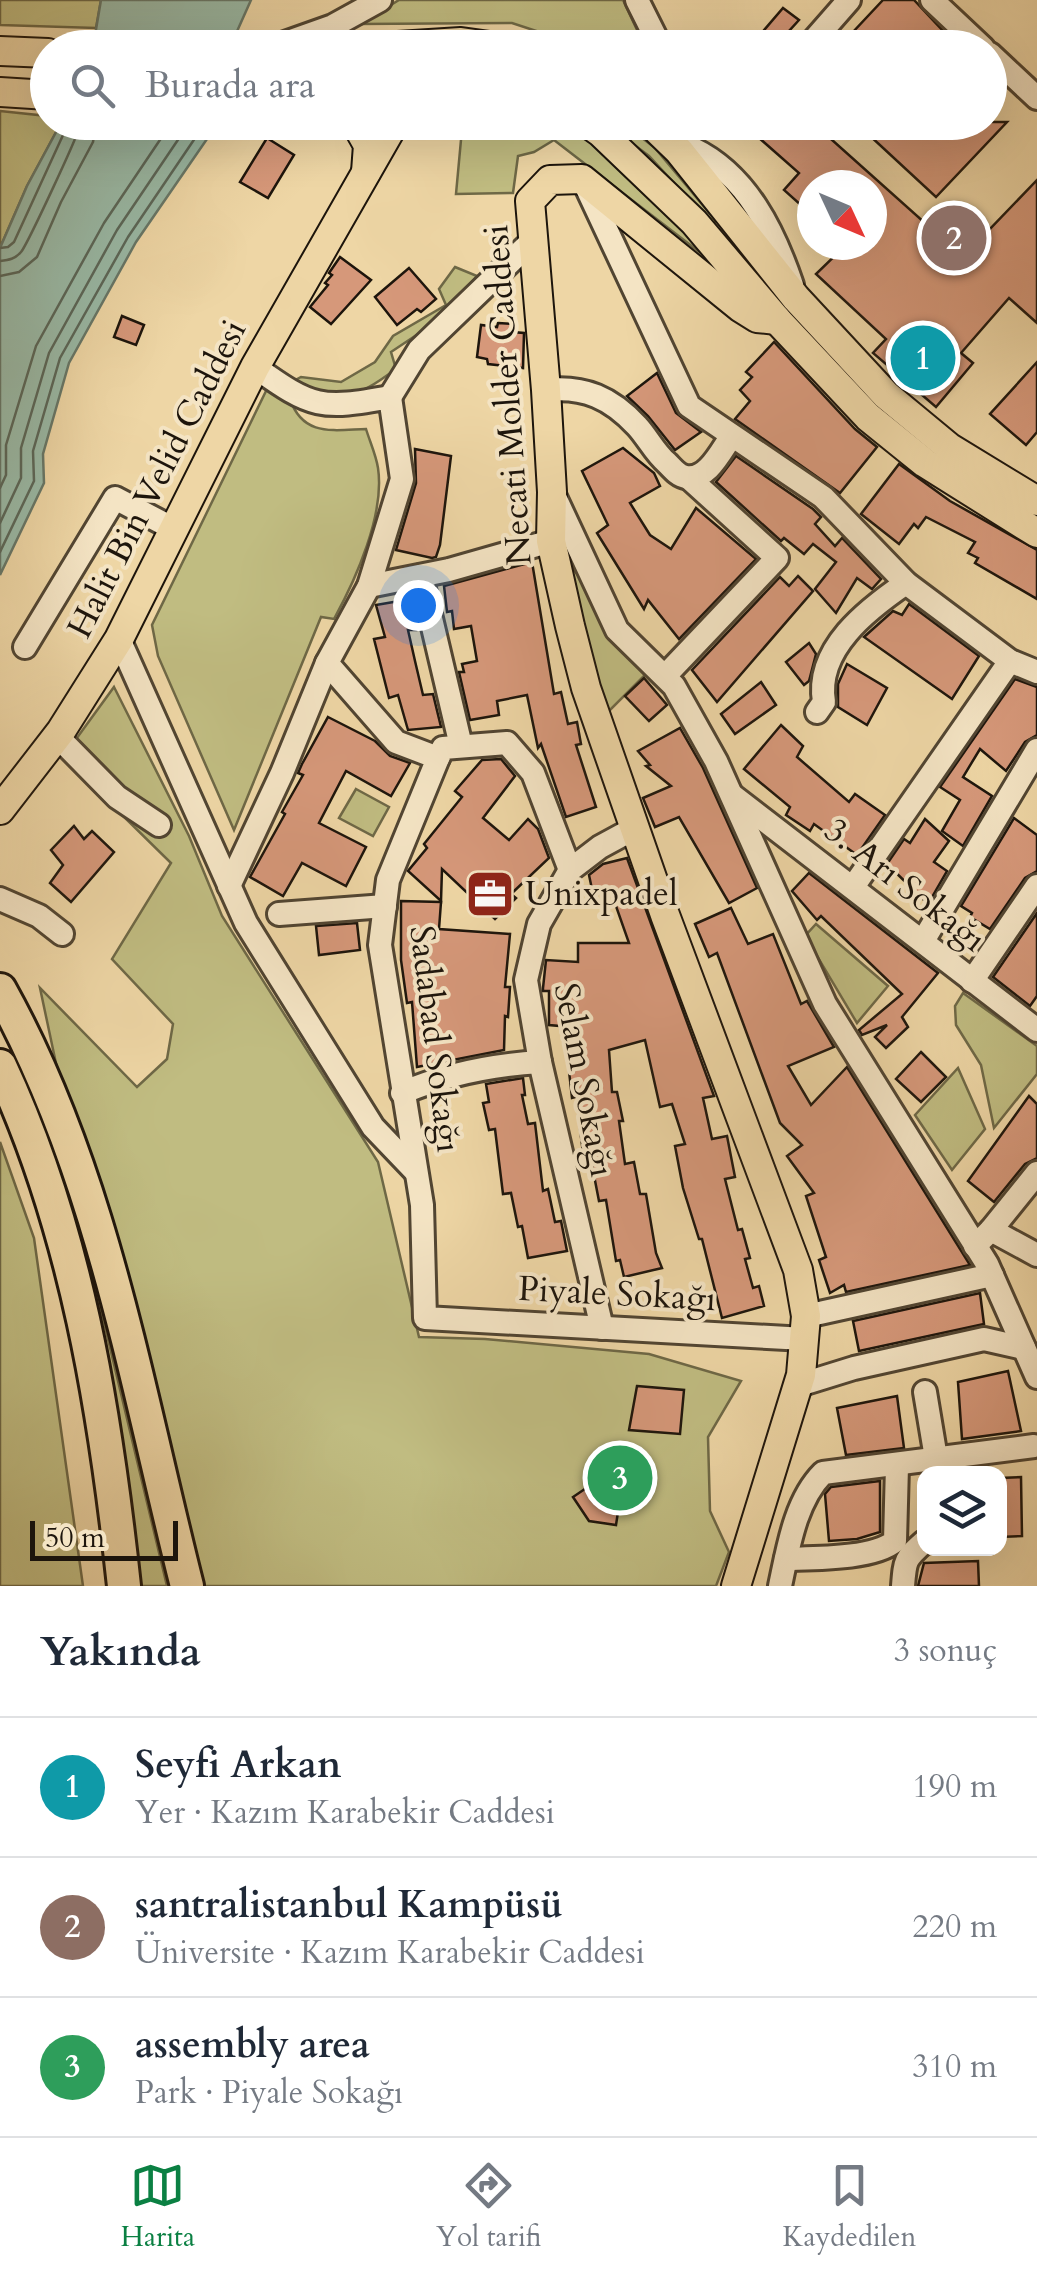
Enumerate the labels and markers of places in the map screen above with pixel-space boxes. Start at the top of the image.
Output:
pin: 2 [922,200,986,276]
pin: 1 [890,320,956,396]
office icon: Unixpadel [464,868,516,920]
place label: Unixpadel [525,870,678,918]
pin: 3 [588,1440,652,1516]

